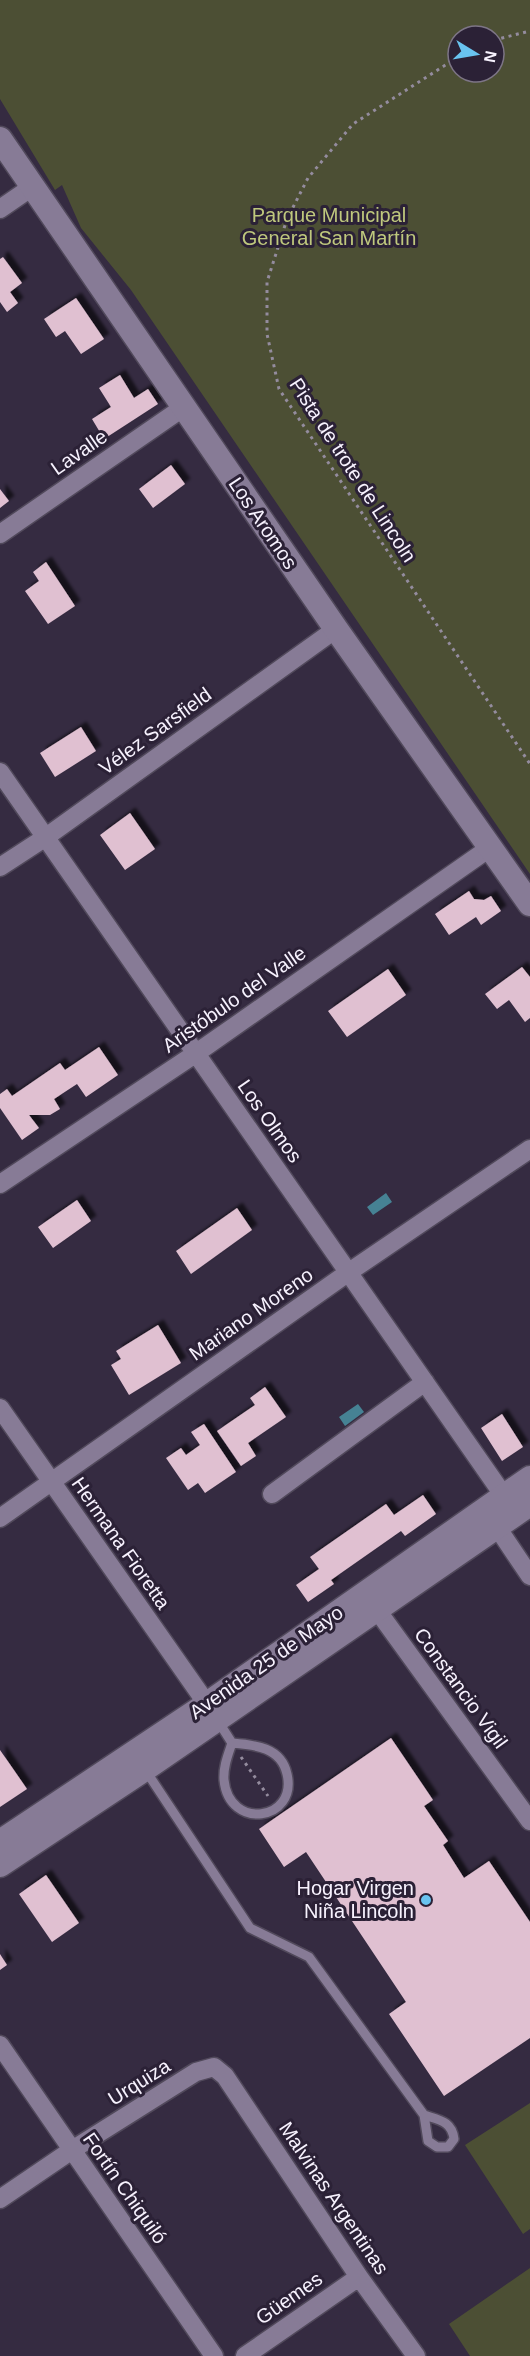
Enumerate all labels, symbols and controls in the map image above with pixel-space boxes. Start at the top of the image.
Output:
north arrow [446,24,506,84]
text: N [481,49,500,64]
park label: Parque Municipal General San Martín [242,204,416,249]
street label: Pista de trote de Lincoln [285,374,421,566]
street label: Lavalle [47,425,111,479]
street label: Los Aromos [224,473,302,573]
street label: Vélez Sarsfield [95,683,215,779]
street label: Aristóbulo del Valle [158,941,310,1057]
street label: Los Olmos [234,1076,306,1166]
street label: Mariano Moreno [185,1263,317,1365]
street label: Hermana Fioretta [67,1473,175,1614]
street label: Avenida 25 de Mayo [185,1601,347,1723]
street label: Constancio Vigil [410,1624,512,1752]
place label: Hogar Virgen Niña Lincoln [297,1877,414,1922]
marker: Hogar Virgen Niña Lincoln [419,1893,433,1907]
street label: Urquiza [104,2054,175,2110]
street label: Malvinas Argentinas [275,2118,393,2278]
street label: Fortín Chiquiló [79,2128,171,2248]
street label: Güemes [252,2267,326,2329]

